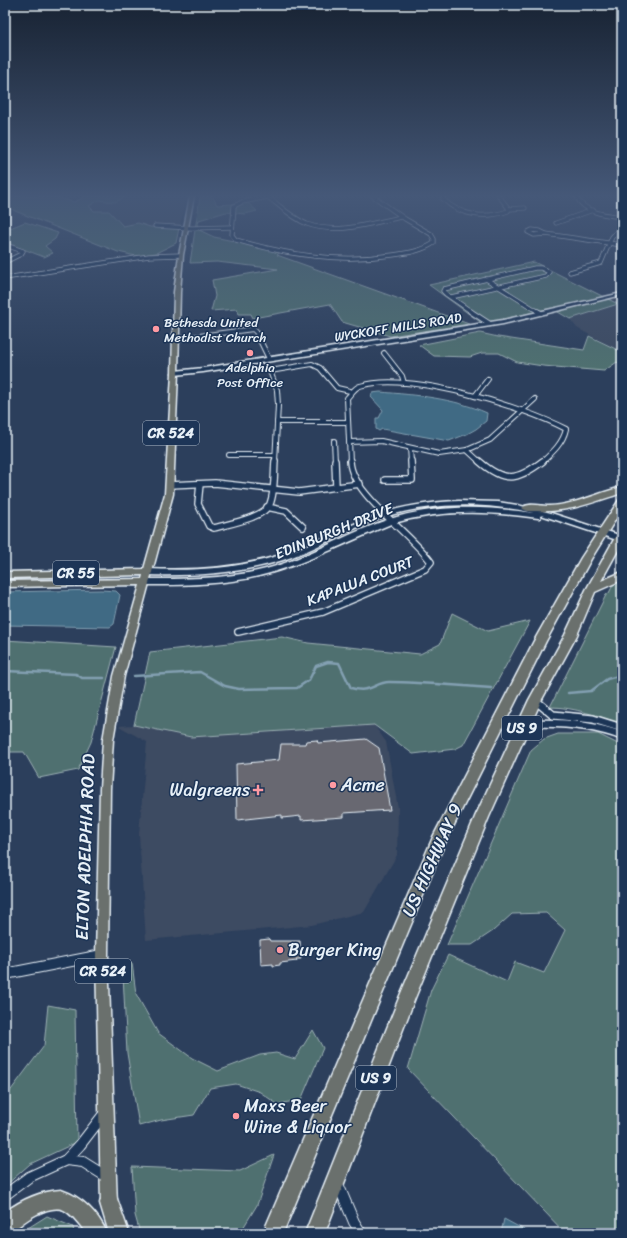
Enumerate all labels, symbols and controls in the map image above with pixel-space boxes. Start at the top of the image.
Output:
street label: WYCKOFF MILLS ROAD [333,306,464,348]
place label: Bethesda United Methodist Church [164,311,267,349]
marker: Bethesda United Methodist Church [151,324,161,334]
marker: Adelphia Post Office [245,348,255,358]
place label: Adelphia Post Office [217,356,283,394]
road number: CR 524 [143,421,199,445]
street label: EDINBURGH DRIVE [271,495,399,567]
street label: KAPALUA COURT [303,548,419,613]
road number: CR 55 [53,561,99,585]
road number: US 9 [502,716,542,740]
street label: ELTON ADELPHIA ROAD [66,753,104,941]
place label: Acme [340,769,385,801]
place label: Walgreens [170,774,251,806]
marker: Acme [328,780,338,790]
marker: Walgreens [253,785,263,795]
street label: US HIGHWAY 9 [393,798,471,922]
place label: Burger King [288,934,382,966]
marker: Burger King [275,945,285,955]
road number: CR 524 [75,959,131,983]
road number: US 9 [356,1066,396,1090]
place label: Maxs Beer Wine & Liquor [244,1090,352,1143]
marker: Maxs Beer Wine & Liquor [231,1111,241,1121]

